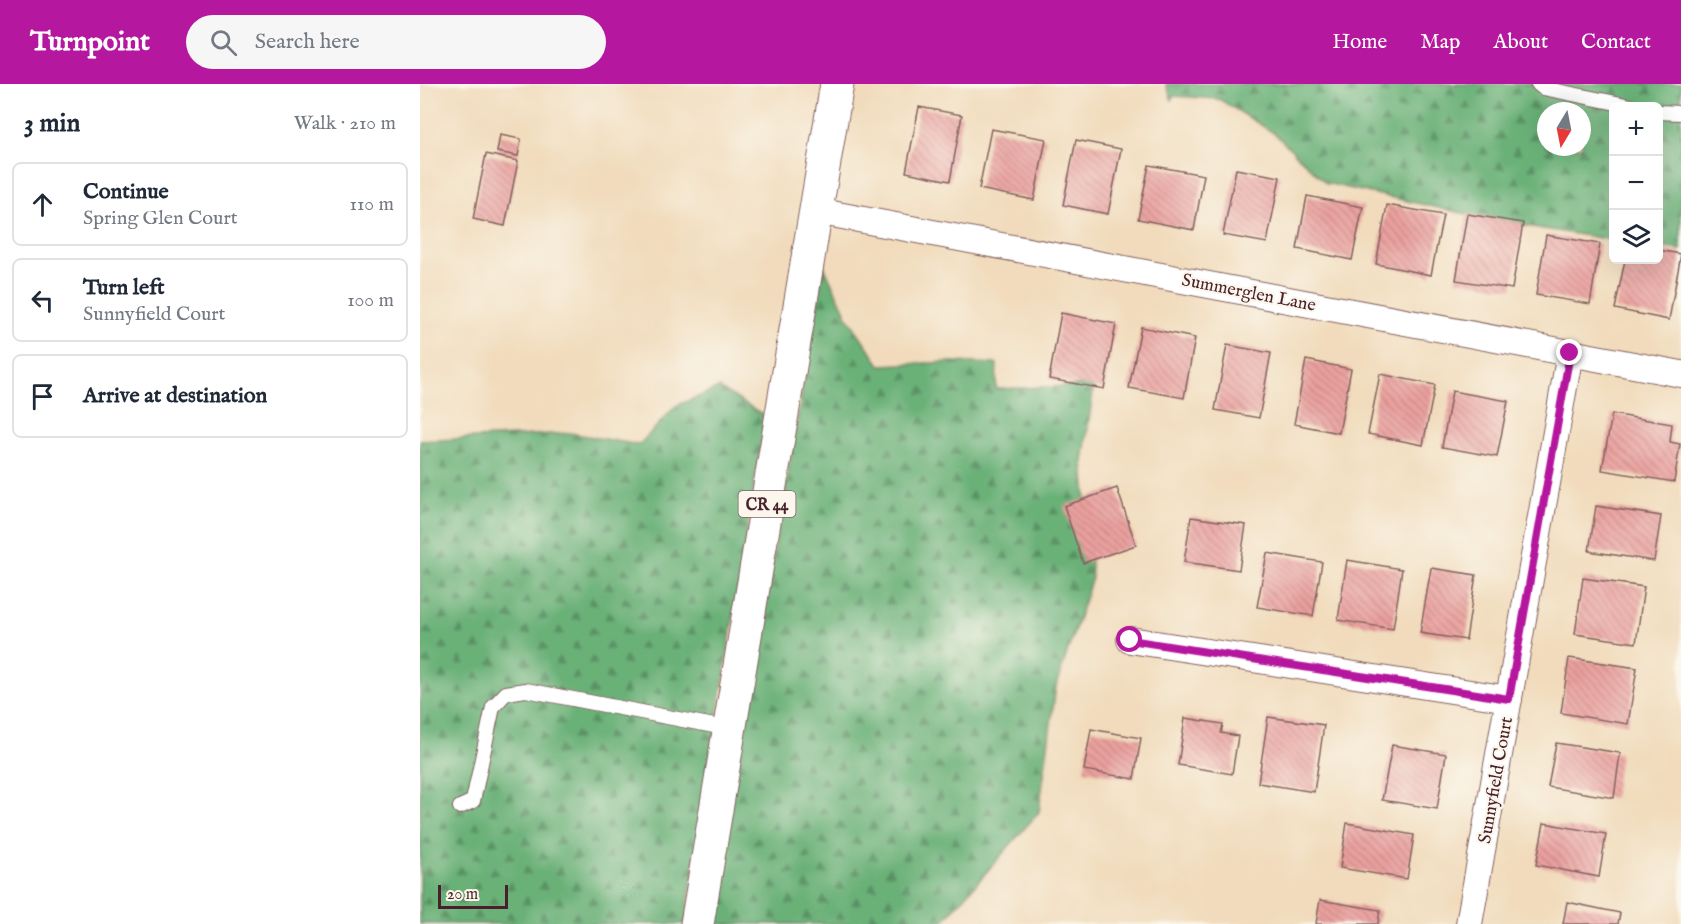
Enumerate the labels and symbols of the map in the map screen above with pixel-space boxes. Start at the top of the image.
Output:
north arrow [1537,102,1591,156]
street label: Summerglen Lane [1180,269,1318,318]
route end [1556,339,1582,365]
road number: CR 44 [738,491,796,517]
route start [1116,626,1142,652]
street label: Sunnyfield Court [1474,715,1519,845]
scale bar [438,882,508,910]

